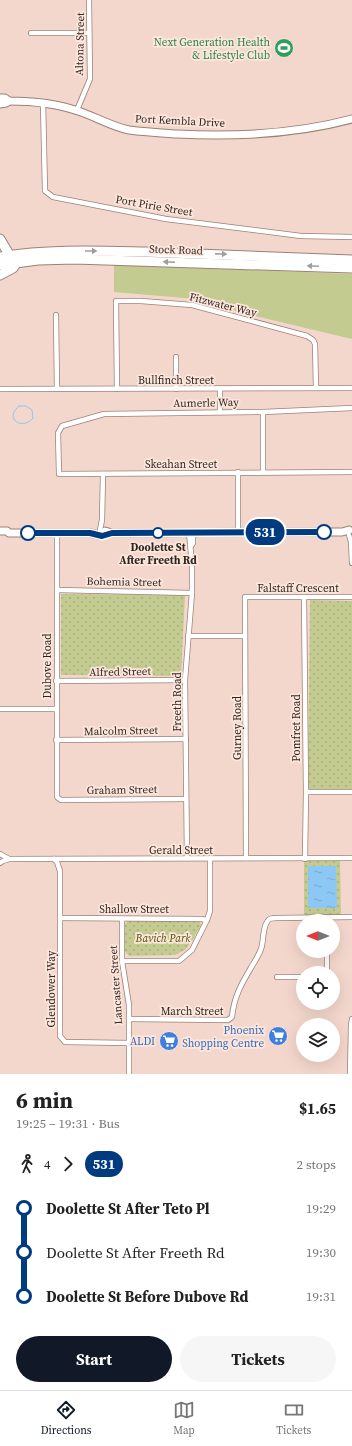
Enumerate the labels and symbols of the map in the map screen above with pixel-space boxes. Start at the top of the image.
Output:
street label: Altona Street [72,12,88,76]
place label: Next Generation Health & Lifestyle Club [154,35,270,63]
sports icon: Next Generation Health & Lifestyle Club [273,37,295,59]
street label: Port Kembla Drive [135,111,226,131]
street label: Port Pirie Street [114,192,194,220]
street label: Stock Road [149,242,204,258]
one-way arrow [85,248,98,254]
one-way arrow [215,251,228,257]
one-way arrow [163,258,175,265]
one-way arrow [307,263,319,270]
street label: Fitzwater Way [188,289,259,321]
street label: Bullfinch Street [138,373,214,388]
street label: Aumerle Way [173,395,239,411]
street label: Skeahan Street [145,457,218,472]
line badge: 531 [242,519,288,545]
unlabelled marker [316,524,332,540]
unlabelled marker [20,525,36,541]
marker: Doolette St After Freeth Rd [152,527,164,539]
place label: Doolette St After Freeth Rd [119,540,197,568]
street label: Bohemia Street [86,574,162,590]
street label: Falstaff Crescent [257,581,339,596]
street label: Dubove Road [40,633,55,699]
street label: Alfred Street [89,664,151,680]
street label: Freeth Road [170,671,185,732]
street label: Pomfret Road [289,694,304,762]
street label: Gurney Road [230,695,245,760]
street label: Malcolm Street [84,723,159,739]
street label: Graham Street [87,782,158,798]
street label: Gerald Street [149,843,213,858]
street label: Shallow Street [99,902,169,917]
north arrow [296,914,340,958]
park label: Bavich Park [135,931,191,946]
street label: Lancaster Street [106,944,126,1025]
street label: Glendower Way [44,950,59,1027]
street label: March Street [161,1004,224,1019]
place label: Phoenix Shopping Centre [182,1023,264,1051]
supermarket icon: Phoenix Shopping Centre [267,1025,289,1047]
supermarket icon: ALDI [158,1030,180,1052]
place label: ALDI [130,1034,155,1049]

